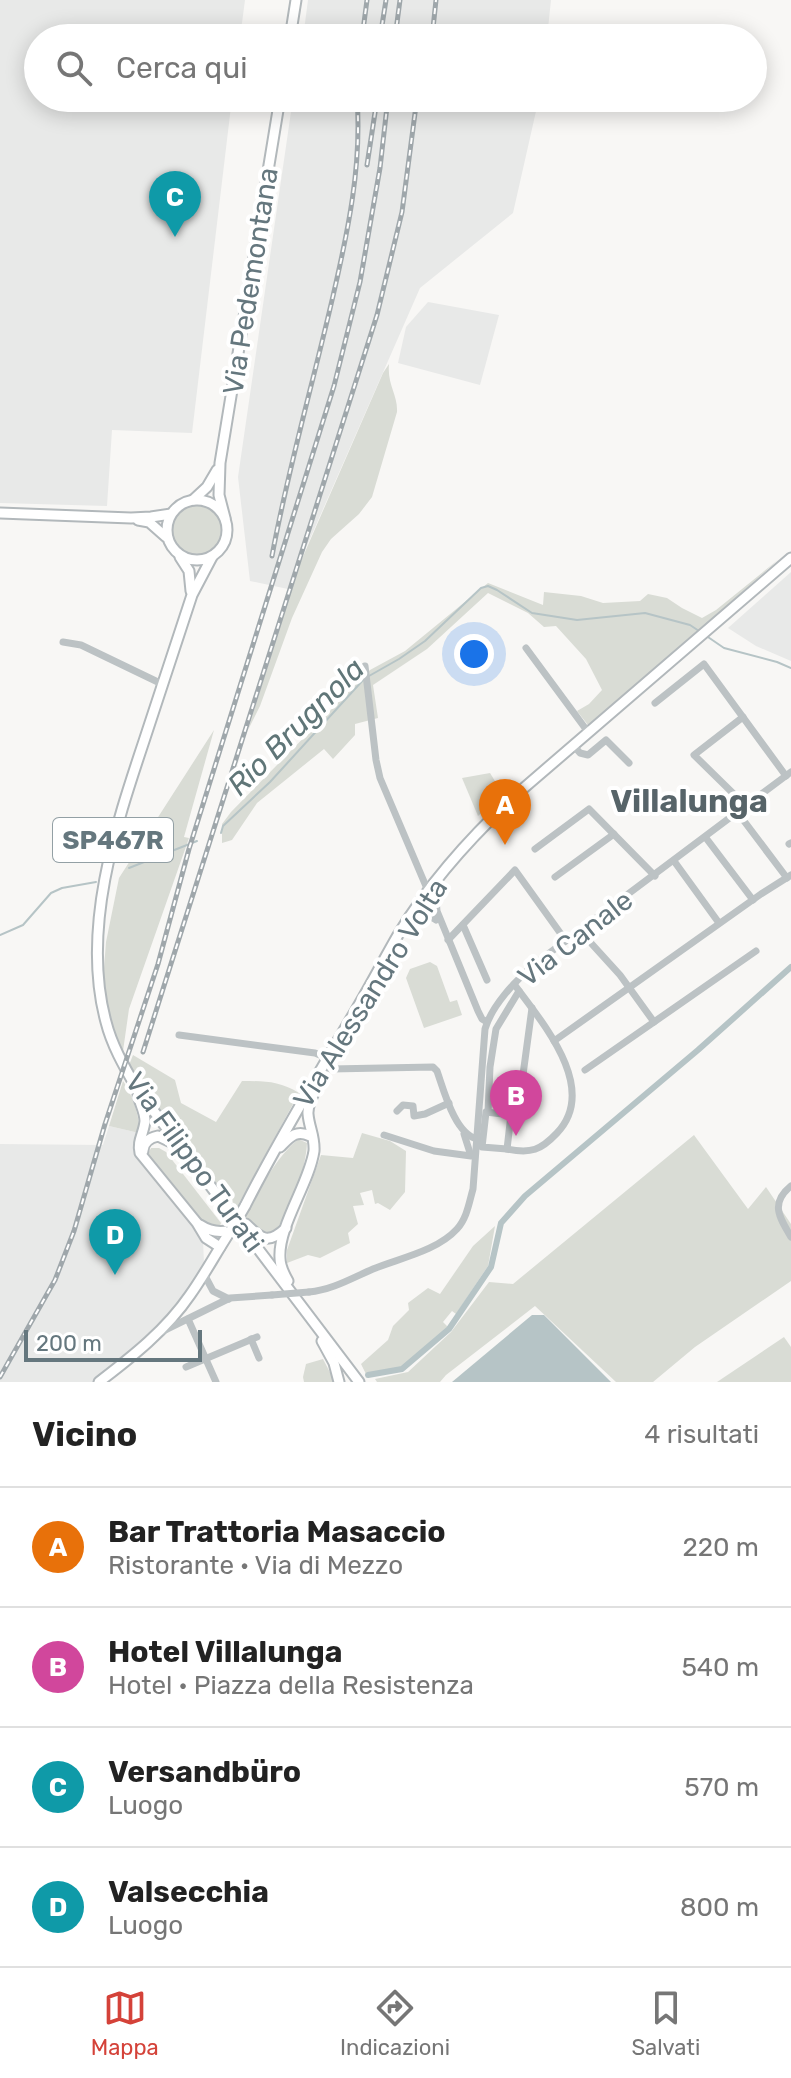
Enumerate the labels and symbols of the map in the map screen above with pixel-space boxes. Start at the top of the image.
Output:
street label: Via Pedemontana [216,165,285,397]
pin: C [149,171,201,237]
your location [454,634,494,674]
water label: Rio Brugnola [220,651,372,803]
pin: A [479,779,531,845]
district label: Villalunga [610,782,768,820]
road number: SP467R [53,818,173,862]
street label: Via Alessandro Volta [286,872,454,1114]
street label: Via Canale [511,883,639,993]
street label: Via Filippo Turati [118,1066,271,1259]
pin: B [490,1070,542,1136]
pin: D [89,1209,141,1275]
scale bar [24,1326,202,1362]

